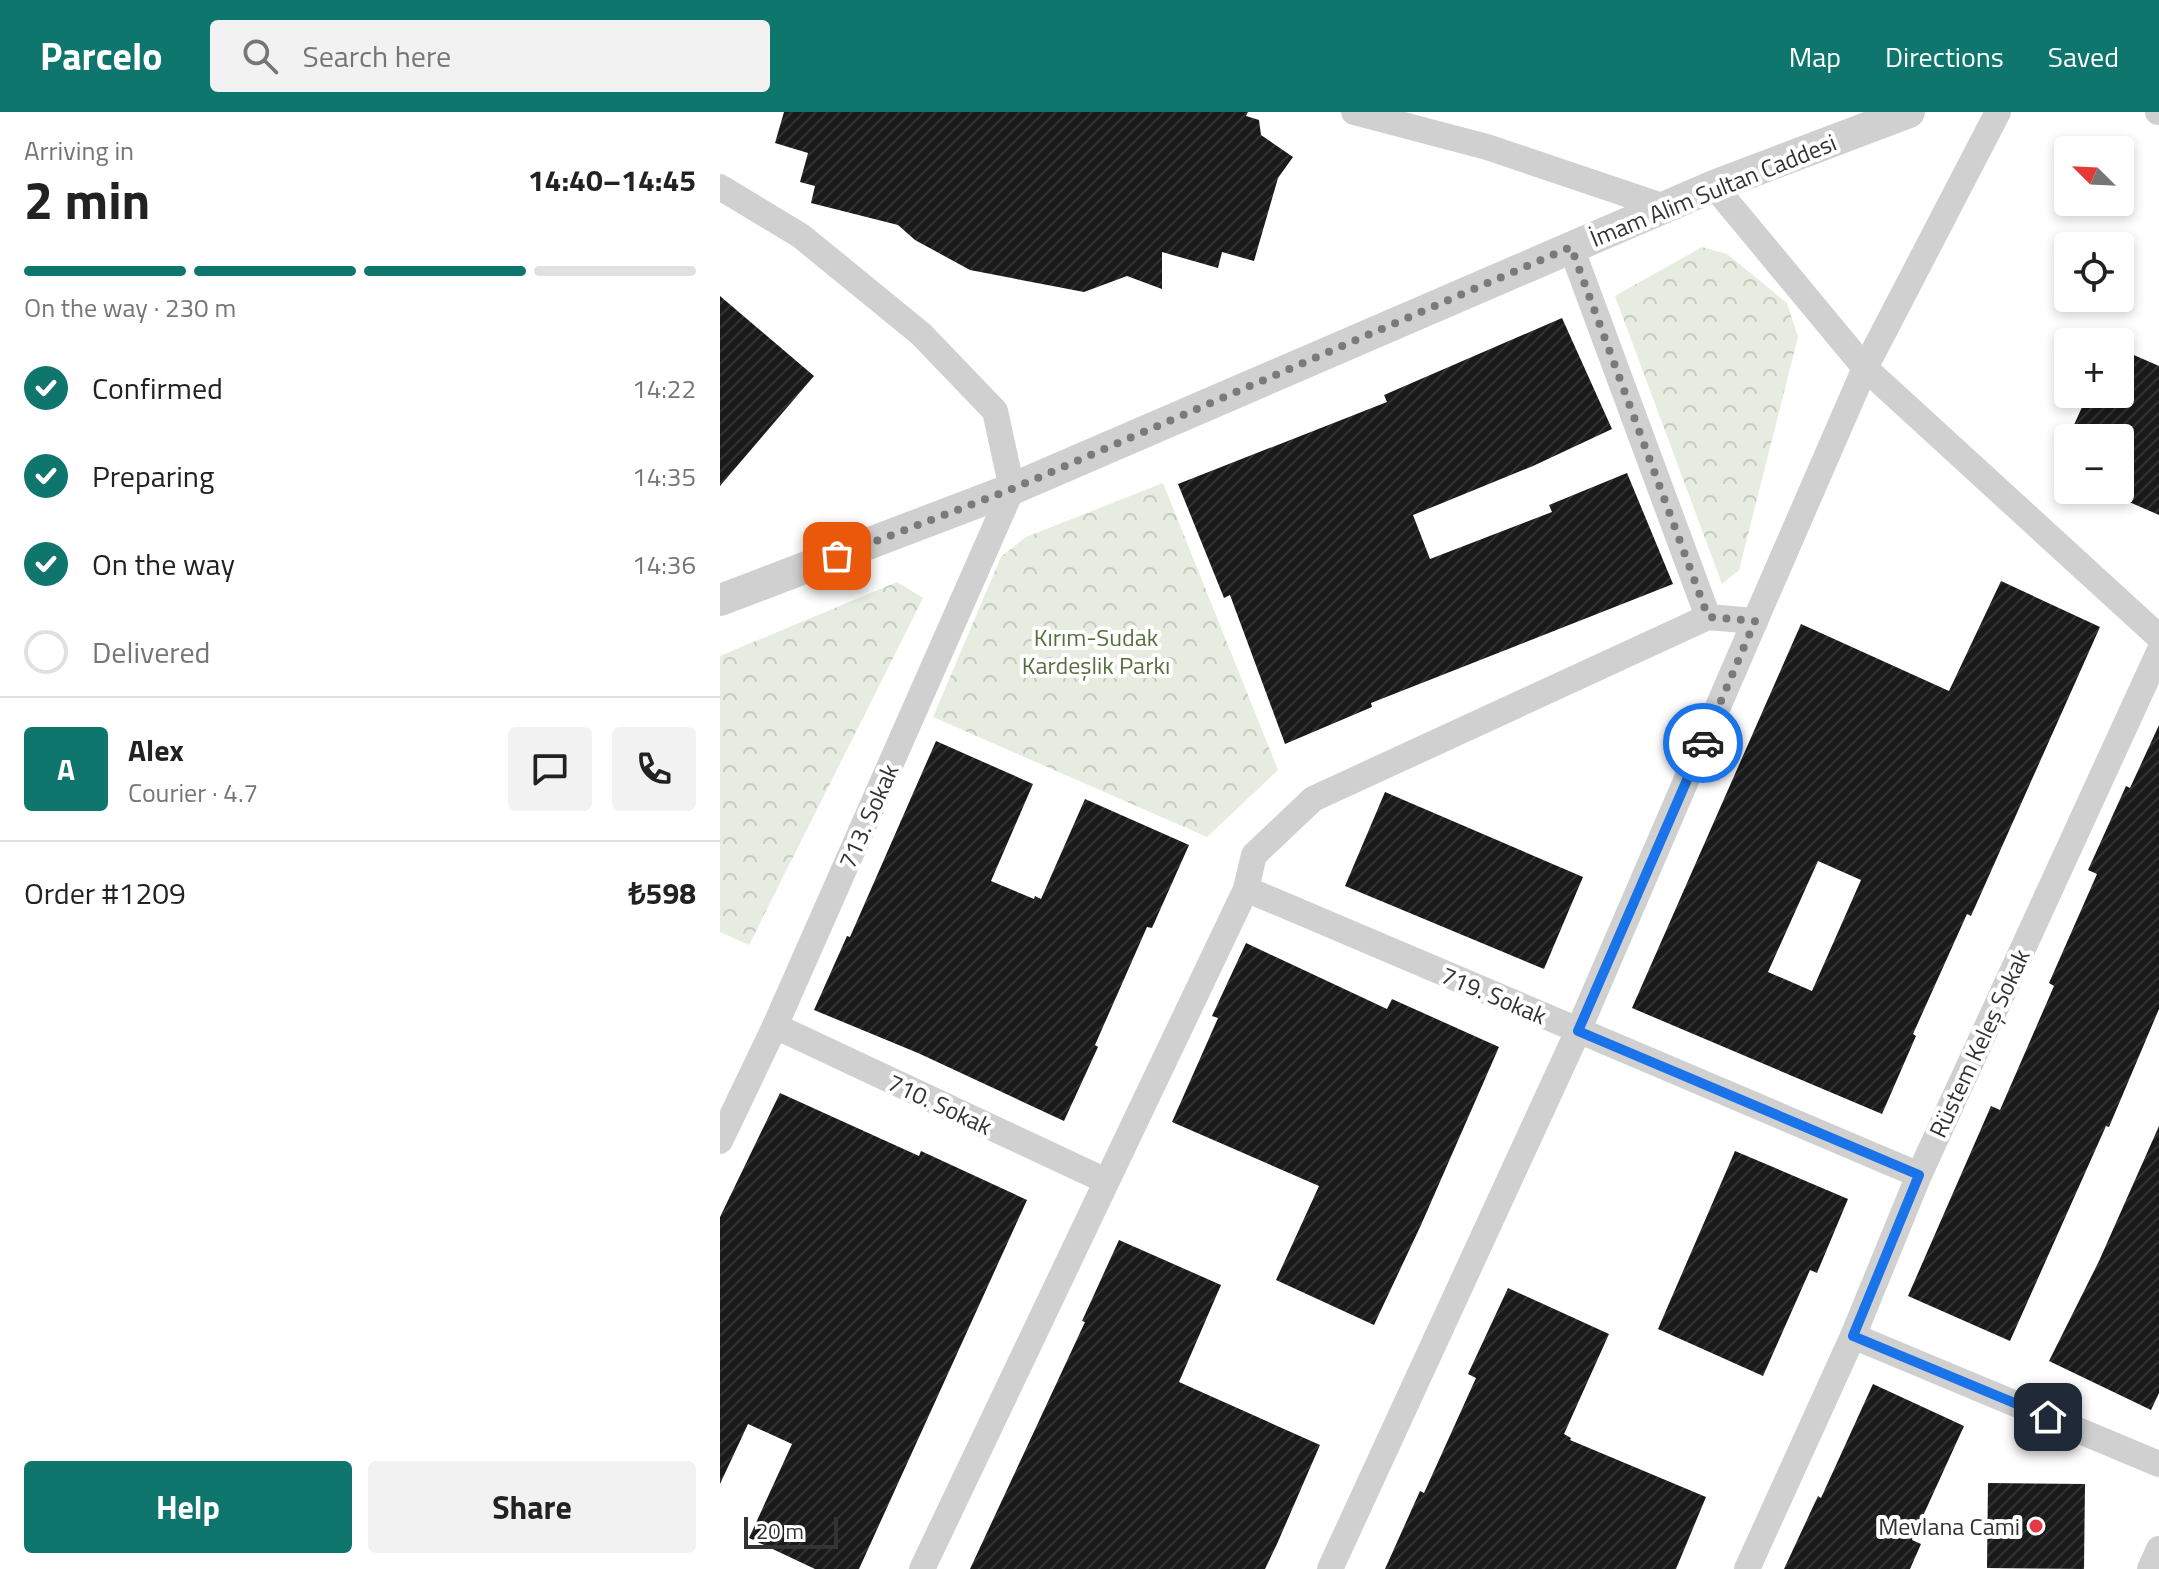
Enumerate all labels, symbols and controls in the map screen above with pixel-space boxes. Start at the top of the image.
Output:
search box [210,20,770,92]
text: Parcelo [40,27,162,85]
text: Search here [302,33,451,79]
icon: search [238,34,282,78]
text: Map [1789,35,1841,78]
text: Directions [1885,35,2004,78]
text: Saved [2048,35,2119,78]
street label: İmam Alim Sultan Caddesi [1584,124,1842,256]
text: Arriving in [24,131,134,170]
north arrow [2054,136,2134,216]
map controls [2054,136,2134,504]
text: 14:40–14:45 [528,157,696,203]
text: 2 min [24,160,150,239]
button: locate [2054,232,2134,312]
text: On the way · 230 m [24,288,236,327]
button: + [2054,328,2134,408]
text: Confirmed [92,365,223,411]
icon: check [24,366,68,410]
text: 14:22 [632,369,696,408]
button: − [2054,424,2134,504]
text: Preparing [92,453,214,499]
icon: check [24,454,68,498]
text: 14:35 [632,457,696,496]
pin [803,522,871,590]
icon: bag [815,534,859,578]
text: On the way [92,541,235,587]
icon: check [24,542,68,586]
text: 14:36 [632,545,696,584]
park label: Kırım-Sudak Kardeşlik Parkı [1022,619,1170,683]
text: Delivered [92,629,210,675]
courier [1663,703,1743,783]
icon: car [1681,721,1725,765]
text: Alex [128,727,184,773]
button: chat [508,727,592,811]
button: phone [612,727,696,811]
text: A [57,746,75,792]
street label: 713. Sokak [829,757,907,874]
text: Courier · 4.7 [128,773,258,812]
text: Order #1209 [24,870,186,916]
text: ₺598 [628,870,696,916]
street label: Rüstem Keleş Sokak [1919,942,2039,1143]
street label: 719. Sokak [1436,957,1553,1034]
street label: 710. Sokak [882,1064,999,1144]
pin [2014,1383,2082,1451]
icon: home [2026,1395,2070,1439]
button: Help [24,1461,352,1553]
button: Share [368,1461,696,1553]
place label: Mevlana Cami [1878,1508,2020,1544]
scale bar [744,1513,838,1549]
text: 20 m [756,1514,804,1548]
marker: Mevlana Cami [2027,1517,2045,1535]

